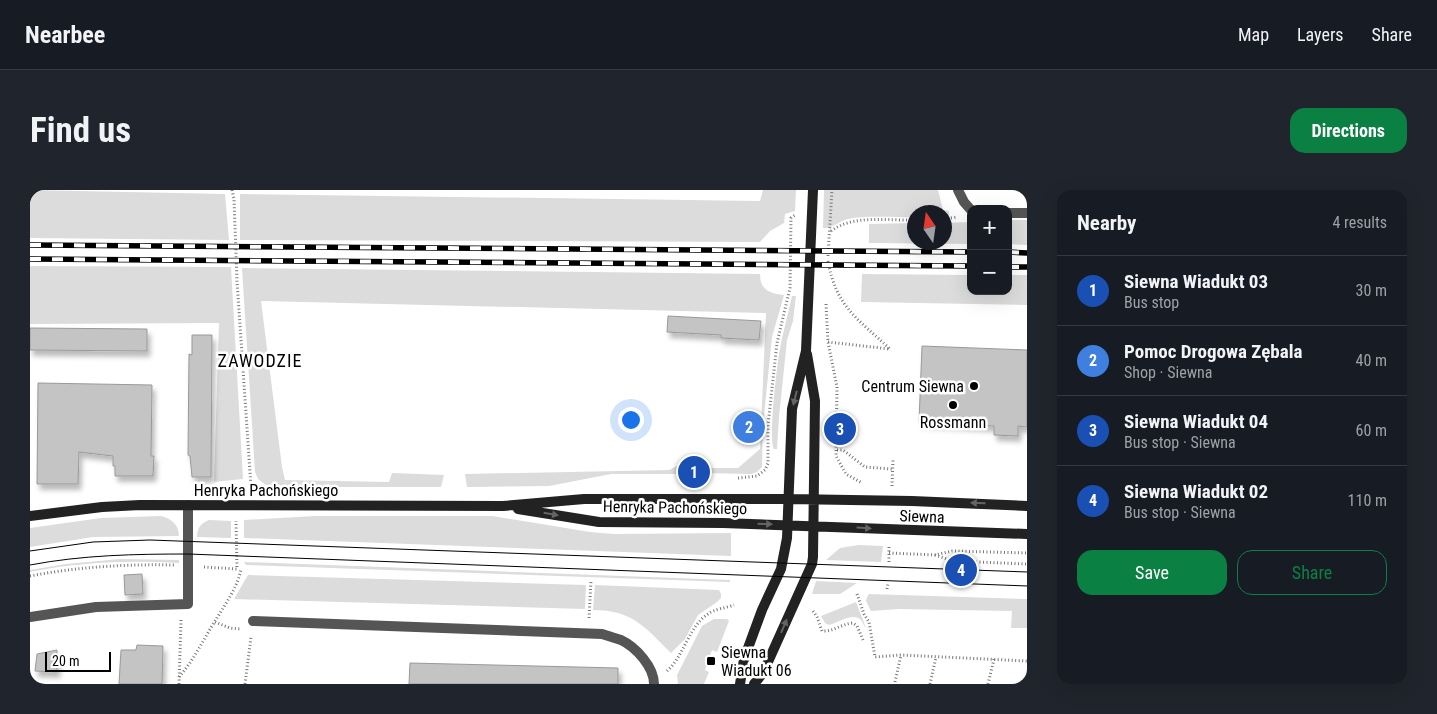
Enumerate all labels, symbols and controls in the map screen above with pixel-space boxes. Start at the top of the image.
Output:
text: Nearbee [25,21,105,49]
text: Map [1238,24,1269,45]
text: Layers [1297,24,1344,45]
text: Share [1372,24,1412,45]
button: Directions [1290,108,1407,153]
text: Find us [30,110,131,151]
north arrow [907,205,952,250]
map controls [967,205,1012,295]
button: + [967,205,1012,250]
text: Nearby [1077,211,1136,235]
text: 4 results [1332,213,1387,232]
button: − [967,250,1012,295]
text: Siewna Wiadukt 03 [1124,270,1268,293]
text: 1 [1089,281,1097,300]
text: 30 m [1355,281,1387,300]
text: Bus stop [1124,293,1179,312]
text: Pomoc Drogowa Zębala [1124,340,1302,363]
district label: ZAWODZIE [218,350,302,371]
text: 2 [1089,351,1097,370]
text: 40 m [1355,351,1387,370]
text: Shop · Siewna [1124,363,1212,382]
place label: Centrum Siewna [861,377,964,396]
marker: Centrum Siewna [968,380,980,392]
one-way arrow [790,391,798,406]
marker: Rossmann [947,399,959,411]
your location [618,407,644,433]
pin: 2 [733,408,765,446]
pin: 3 [824,410,856,448]
text: Siewna Wiadukt 04 [1124,410,1268,433]
place label: Rossmann [920,413,986,432]
text: 3 [1089,421,1097,440]
text: 60 m [1355,421,1387,440]
text: Bus stop · Siewna [1124,433,1236,452]
pin: 1 [678,453,710,491]
text: Siewna Wiadukt 02 [1124,480,1268,503]
street label: Henryka Pachońskiego [194,481,338,500]
text: 4 [1089,491,1097,510]
text: 110 m [1348,491,1387,510]
street label: Henryka Pachońskiego [603,497,747,518]
one-way arrow [970,499,986,507]
text: Bus stop · Siewna [1124,503,1236,522]
street label: Siewna [899,506,945,527]
one-way arrow [543,511,559,519]
one-way arrow [757,521,773,529]
one-way arrow [856,525,872,533]
button: Save [1077,550,1227,595]
button: Share [1237,550,1387,595]
pin: 4 [945,551,977,589]
one-way arrow [781,619,789,633]
place label: Siewna Wiadukt 06 [721,643,792,680]
scale bar [45,649,111,672]
text: 20 m [52,653,80,669]
marker: Siewna Wiadukt 06 [705,655,717,667]

